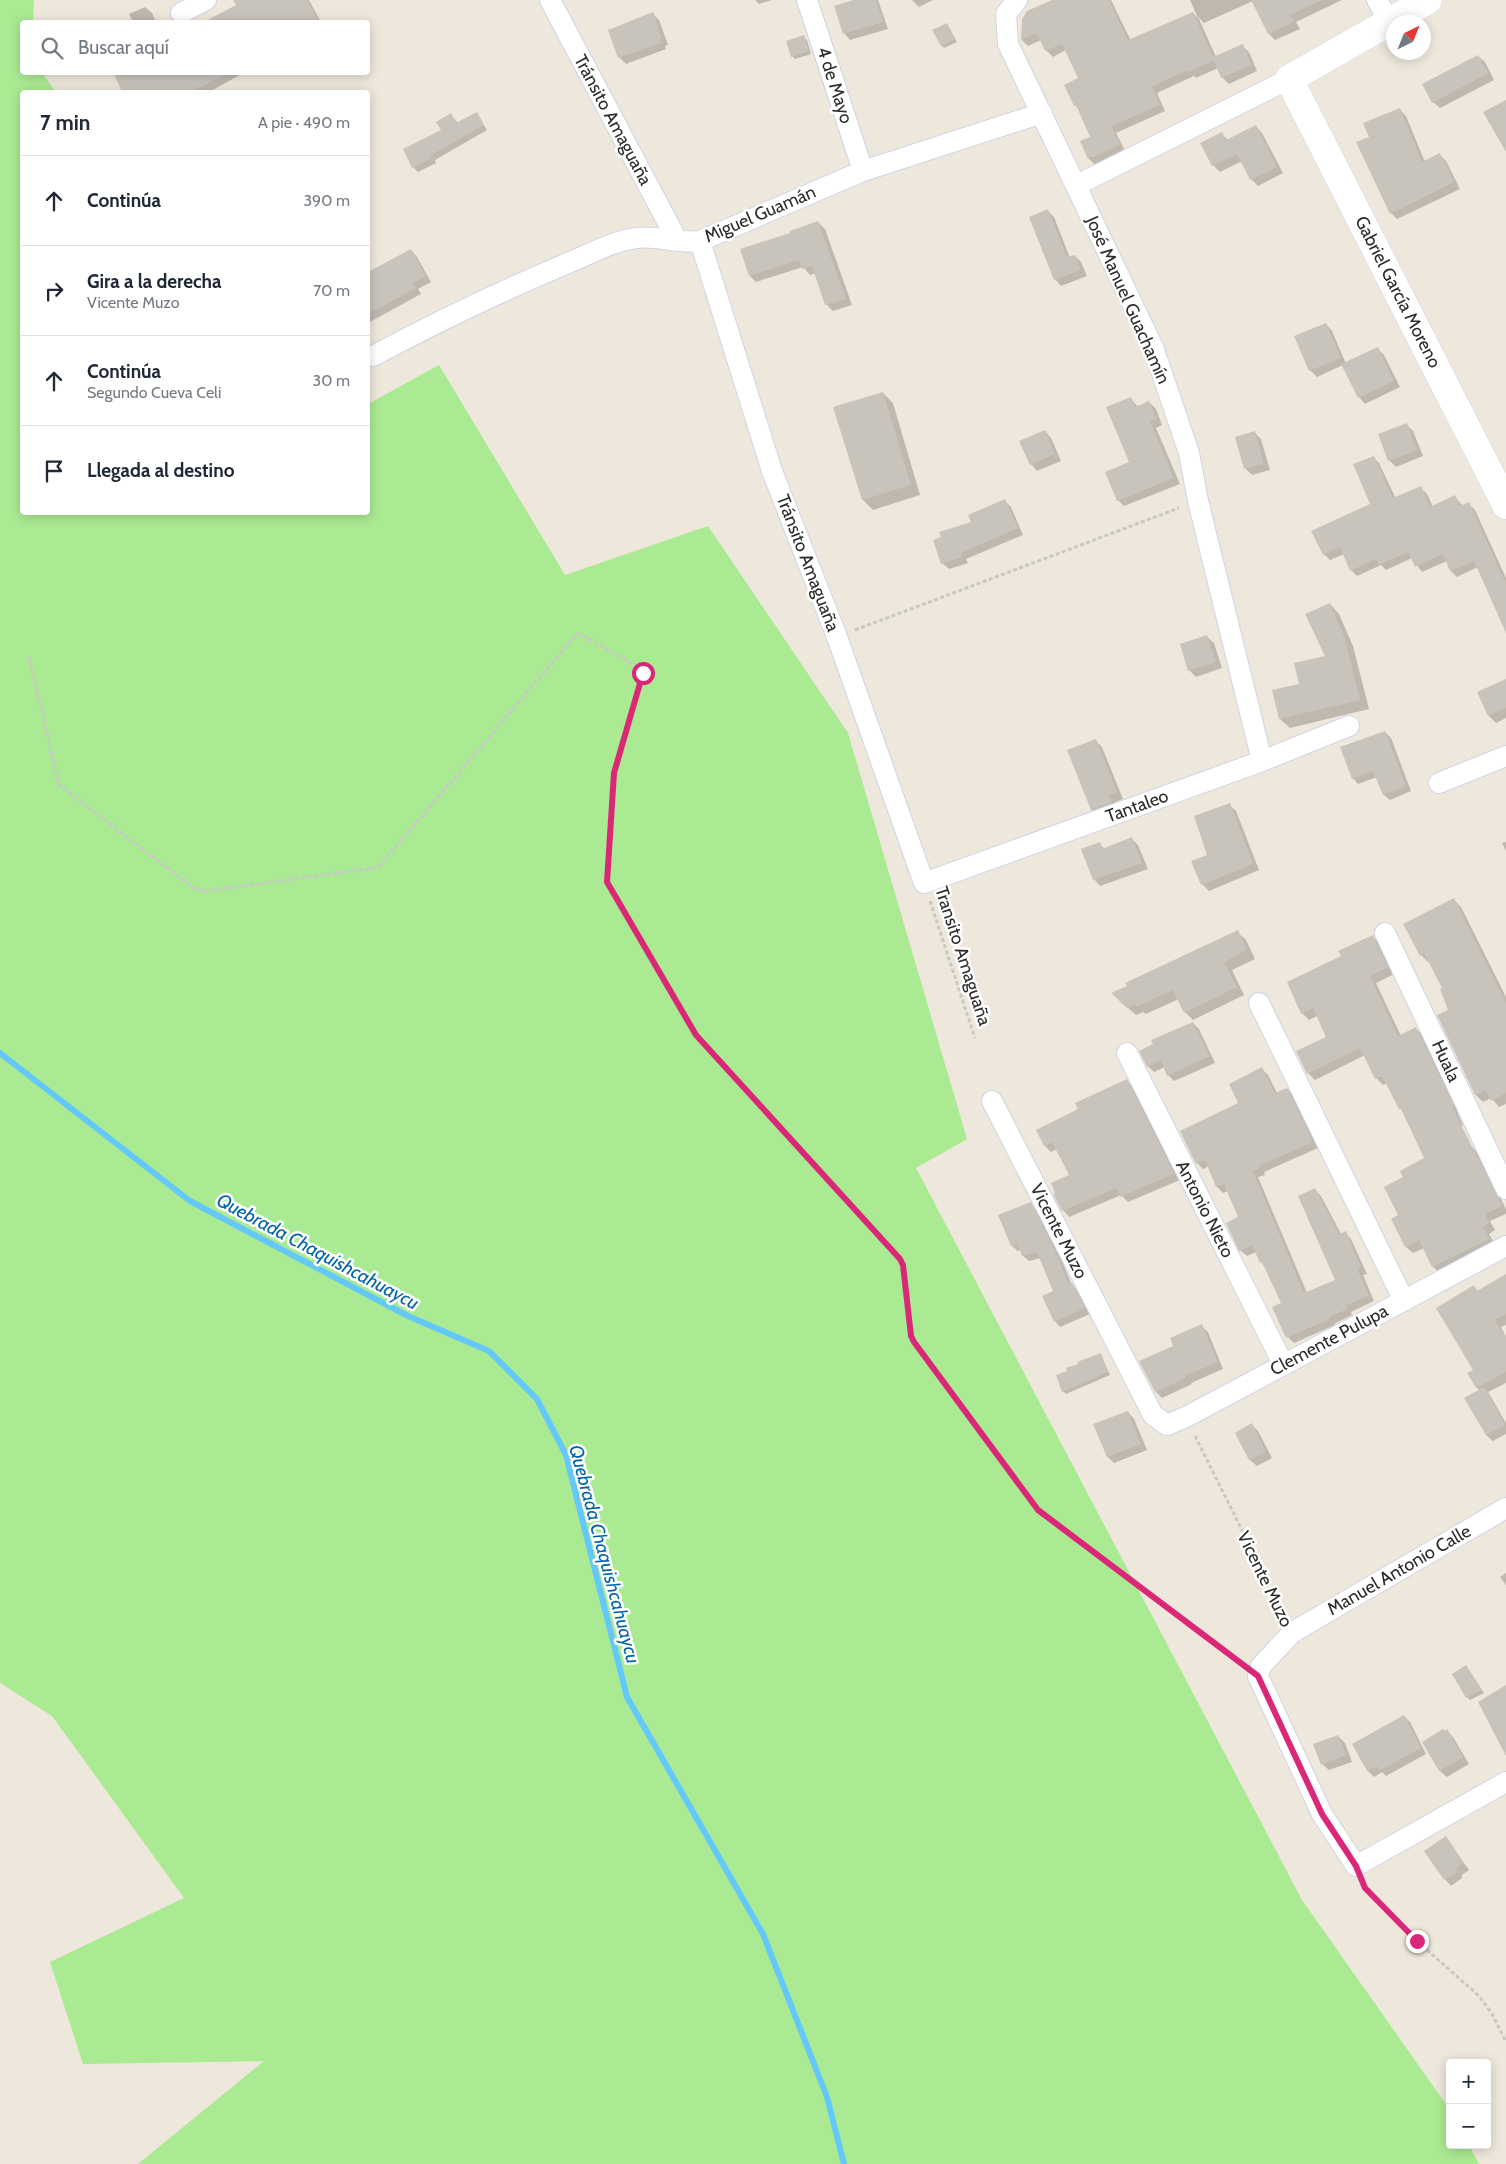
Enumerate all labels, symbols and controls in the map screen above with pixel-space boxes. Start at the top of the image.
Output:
north arrow [1386,15,1431,60]
search box [20,20,370,75]
icon: search [38,34,66,62]
text: Buscar aquí [78,36,169,59]
street label: 4 de Mayo [812,44,858,126]
street label: Tránsito Amaguaña [569,51,657,189]
text: 7 min [40,110,90,135]
text: A pie · 490 m [258,113,350,132]
street label: Miguel Guamán [701,181,819,247]
icon: ahead [40,187,68,215]
text: Continúa [87,189,161,212]
text: 390 m [303,191,350,210]
street label: José Manuel Guachamín [1081,212,1175,387]
street label: Gabriel García Moreno [1350,212,1446,372]
text: Gira a la derecha [87,270,222,293]
icon: right [40,277,68,305]
text: 70 m [313,281,350,300]
text: Vicente Muzo [87,293,179,312]
text: Continúa [87,360,161,383]
icon: ahead [40,367,68,395]
text: 30 m [313,371,350,390]
text: Segundo Cueva Celi [87,383,221,402]
icon: arrive [40,457,68,485]
text: Llegada al destino [87,459,234,482]
street label: Tránsito Amaguaña [772,491,844,635]
route start [632,662,655,685]
street label: Tantaleo [1103,785,1171,827]
street label: Transito Amaguaña [930,884,996,1029]
street label: Huala [1427,1037,1465,1086]
street label: Antonio Nieto [1171,1157,1239,1261]
street label: Vicente Muzo [1026,1180,1092,1282]
water label: Quebrada Chaquishcahuaycu [213,1188,423,1314]
street label: Clemente Pulupa [1266,1299,1392,1380]
water label: Quebrada Chaquishcahuaycu [564,1442,645,1666]
street label: Manuel Antonio Calle [1323,1520,1475,1620]
street label: Vicente Muzo [1232,1527,1298,1631]
route end [1406,1930,1429,1953]
map controls [1446,2059,1491,2149]
button: + [1446,2059,1491,2104]
button: − [1446,2104,1491,2149]

